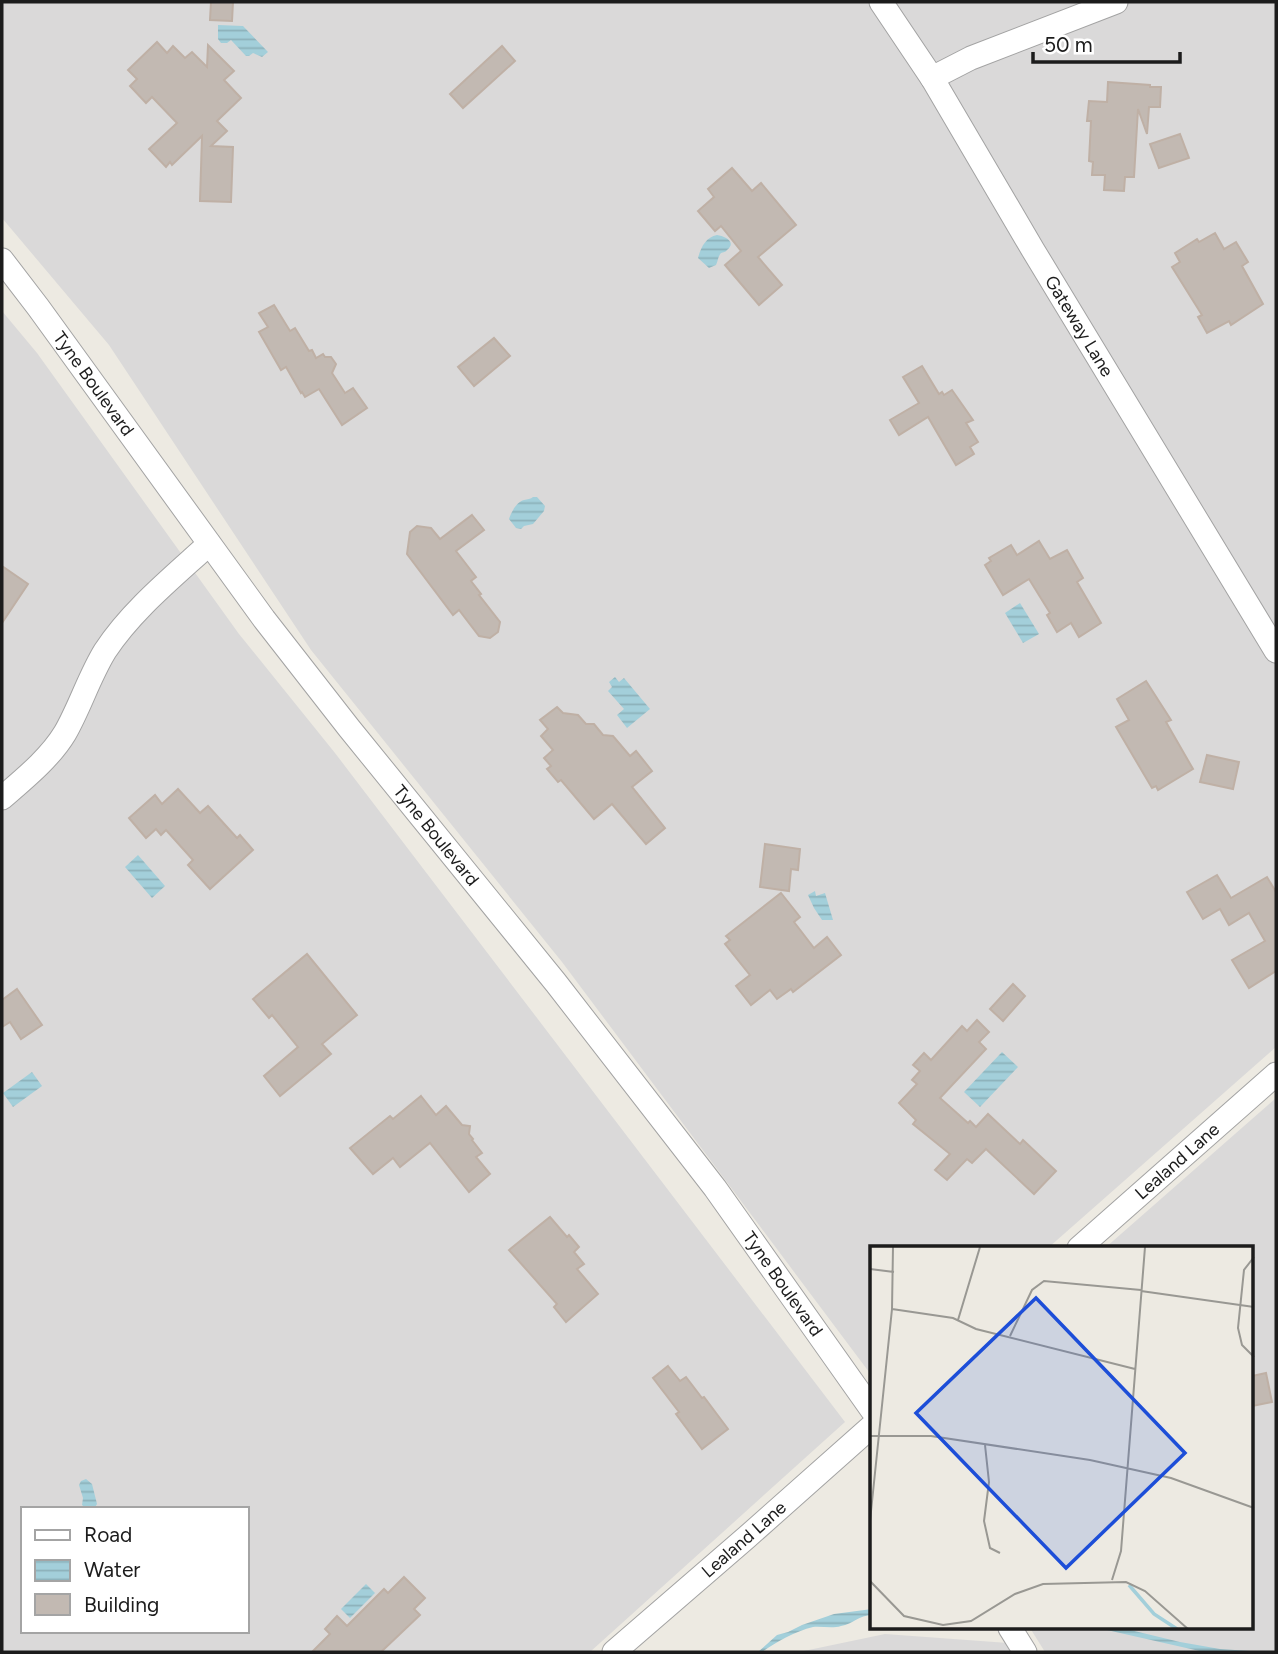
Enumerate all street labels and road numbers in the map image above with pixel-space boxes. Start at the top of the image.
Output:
street label: Gateway Lane [1040,271,1118,381]
street label: Tyne Boulevard [48,327,139,440]
street label: Tyne Boulevard [389,780,484,890]
street label: Lealand Lane [1131,1118,1224,1204]
street label: Tyne Boulevard [738,1227,827,1341]
street label: Lealand Lane [697,1496,791,1582]

